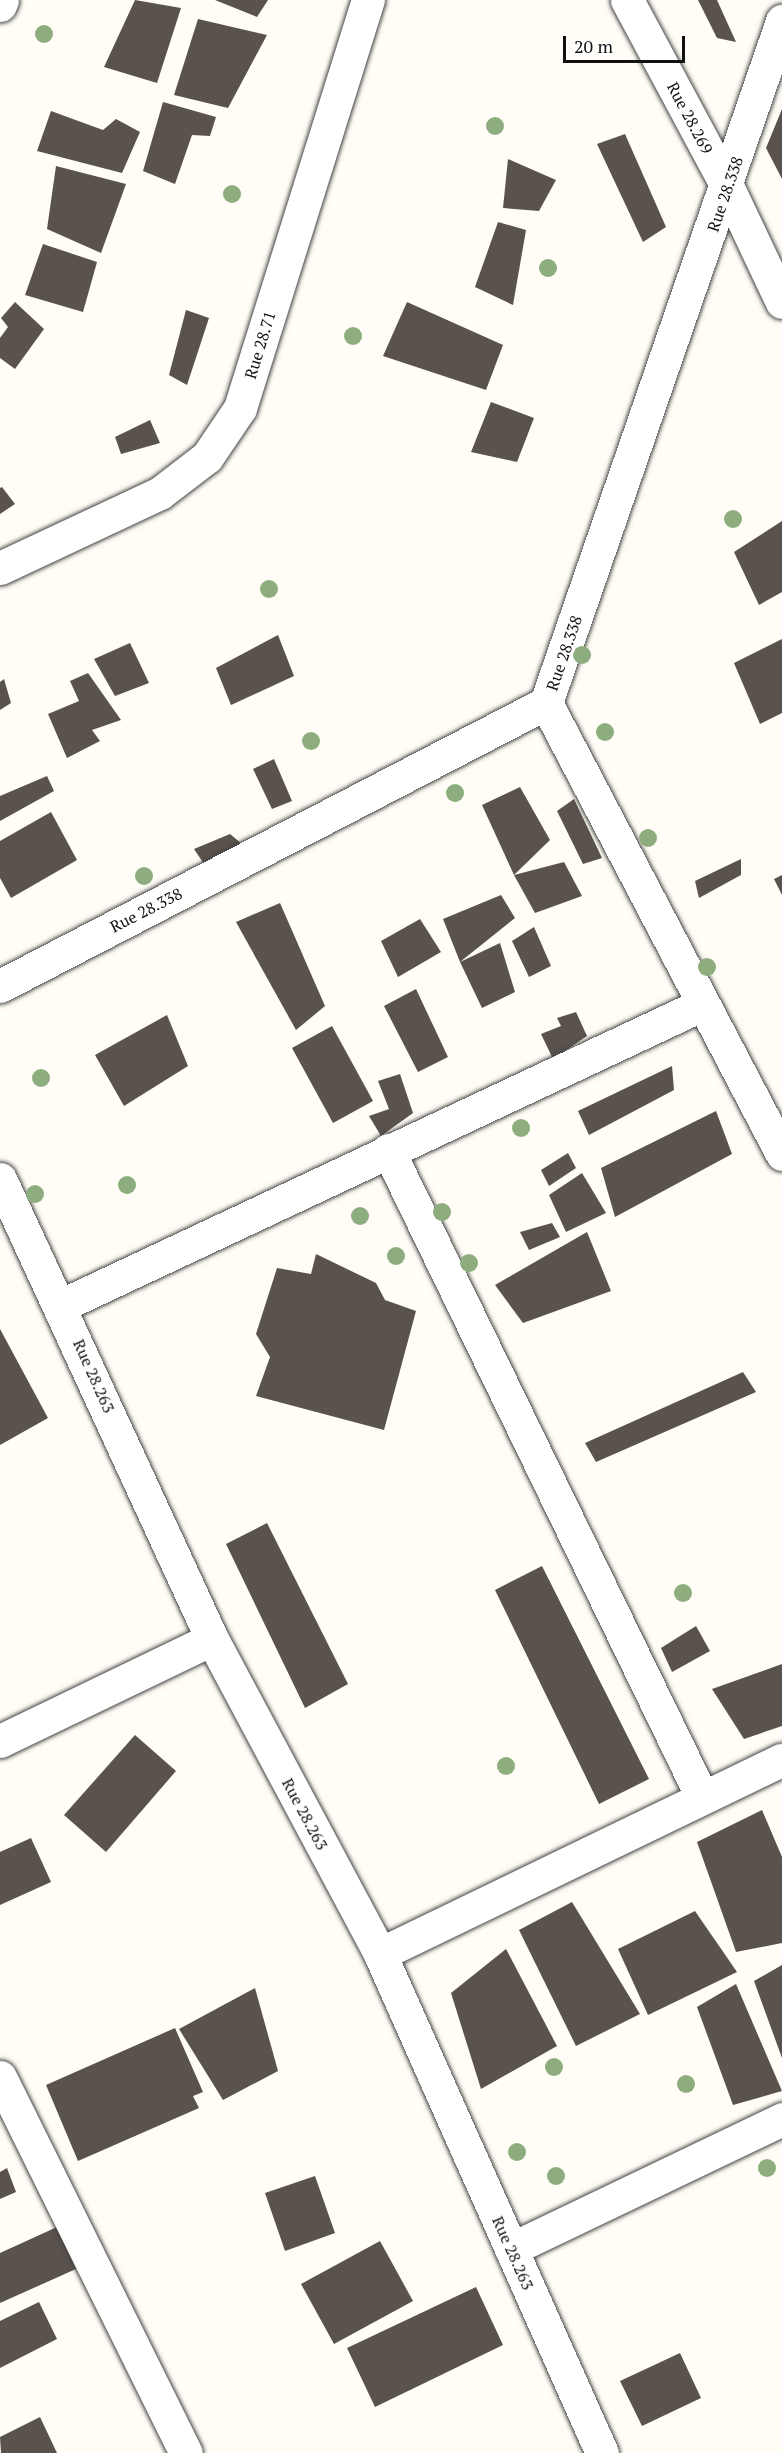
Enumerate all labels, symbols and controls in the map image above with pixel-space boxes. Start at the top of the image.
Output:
scale bar [566,24,688,62]
text: 20 m [574,34,613,58]
street label: Rue 28.269 [663,79,717,157]
street label: Rue 28.338 [703,154,747,234]
street label: Rue 28.71 [241,309,279,381]
street label: Rue 28.338 [542,613,586,693]
street label: Rue 28.338 [107,884,185,936]
street label: Rue 28.263 [69,1336,119,1416]
street label: Rue 28.263 [278,1775,332,1853]
street label: Rue 28.263 [488,2213,538,2293]

